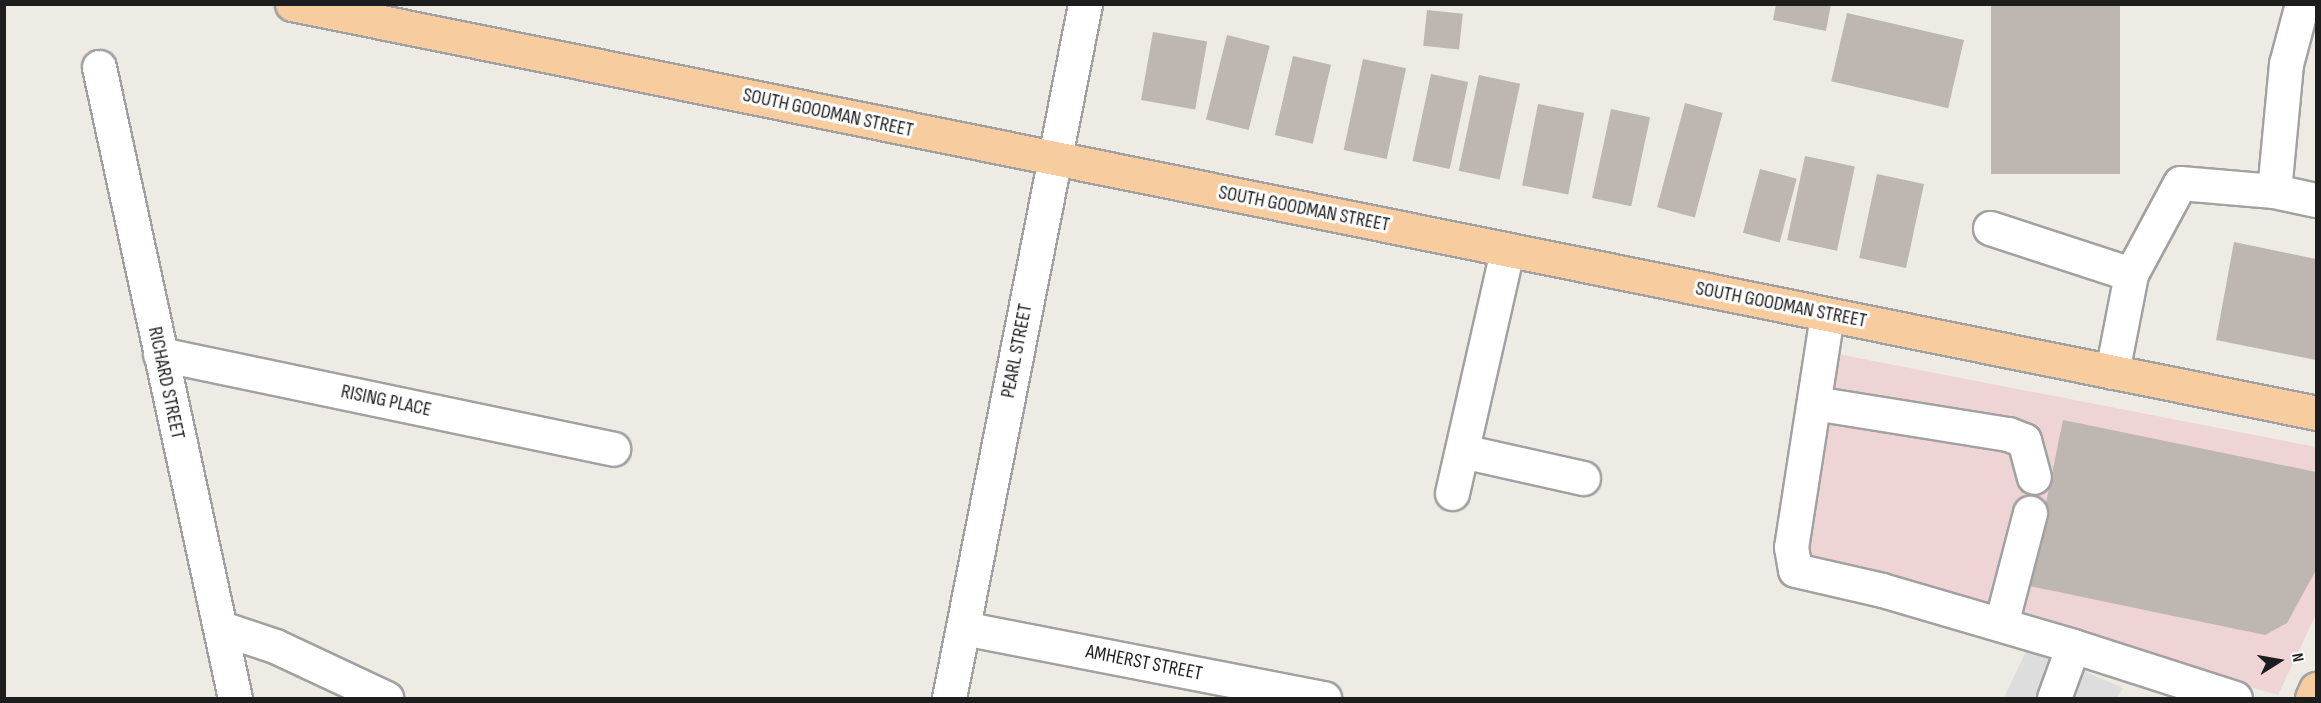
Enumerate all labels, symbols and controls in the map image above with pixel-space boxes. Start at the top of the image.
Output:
street label: SOUTH GOODMAN STREET [741,83,915,143]
street label: SOUTH GOODMAN STREET [1217,181,1391,237]
street label: SOUTH GOODMAN STREET [1694,277,1868,333]
street label: PEARL STREET [996,302,1038,400]
street label: RICHARD STREET [142,325,190,441]
street label: RISING PLACE [339,380,433,422]
north arrow [2249,631,2309,691]
street label: AMHERST STREET [1084,640,1204,686]
text: N [2287,651,2307,663]

